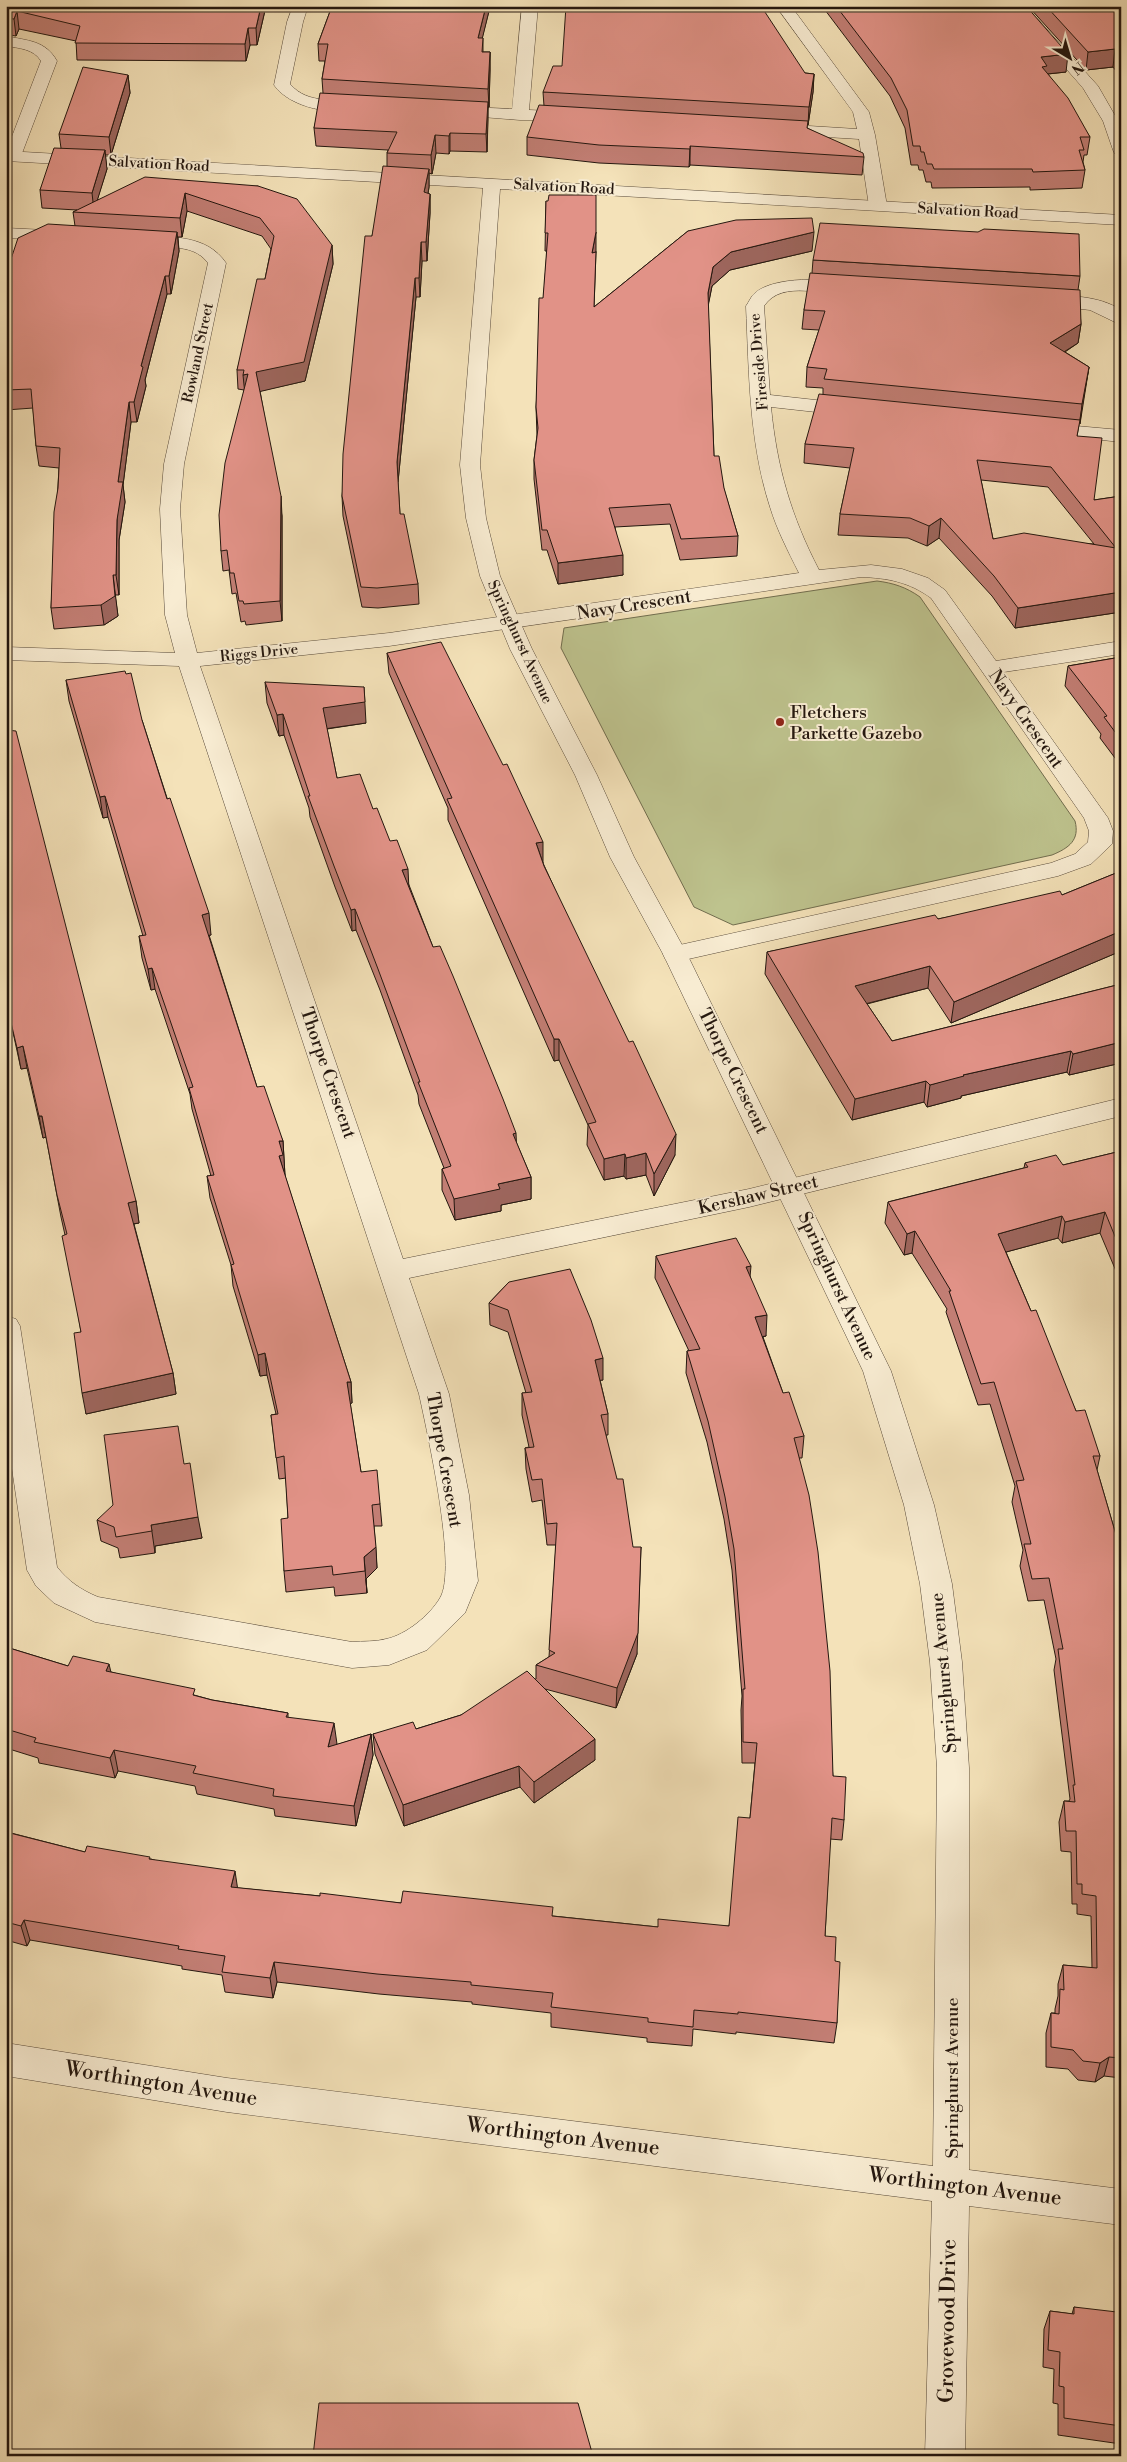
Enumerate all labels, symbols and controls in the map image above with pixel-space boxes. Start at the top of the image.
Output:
north arrow [1044,32,1094,82]
text: N [1067,57,1087,78]
street label: Salvation Road [108,152,211,176]
street label: Salvation Road [513,175,616,199]
street label: Salvation Road [917,199,1020,223]
street label: Rowland Street [178,300,218,405]
street label: Fireside Drive [745,313,773,411]
street label: Springhurst Avenue [483,577,557,707]
street label: Navy Crescent [575,584,694,625]
street label: Riggs Drive [219,639,299,667]
street label: Navy Crescent [983,665,1069,774]
place label: Fletchers Parkette Gazebo [790,701,922,745]
marker: Fletchers Parkette Gazebo [774,716,786,728]
street label: Thorpe Crescent [693,1004,774,1138]
street label: Thorpe Crescent [295,1005,361,1142]
street label: Kershaw Street [696,1170,821,1220]
street label: Springhurst Avenue [793,1208,881,1364]
street label: Thorpe Crescent [421,1391,467,1530]
street label: Springhurst Avenue [926,1592,962,1754]
street label: Springhurst Avenue [941,1997,964,2159]
street label: Worthington Avenue [62,2056,259,2112]
street label: Worthington Avenue [464,2112,661,2162]
street label: Worthington Avenue [866,2162,1063,2212]
street label: Grovewood Drive [934,2239,962,2403]

